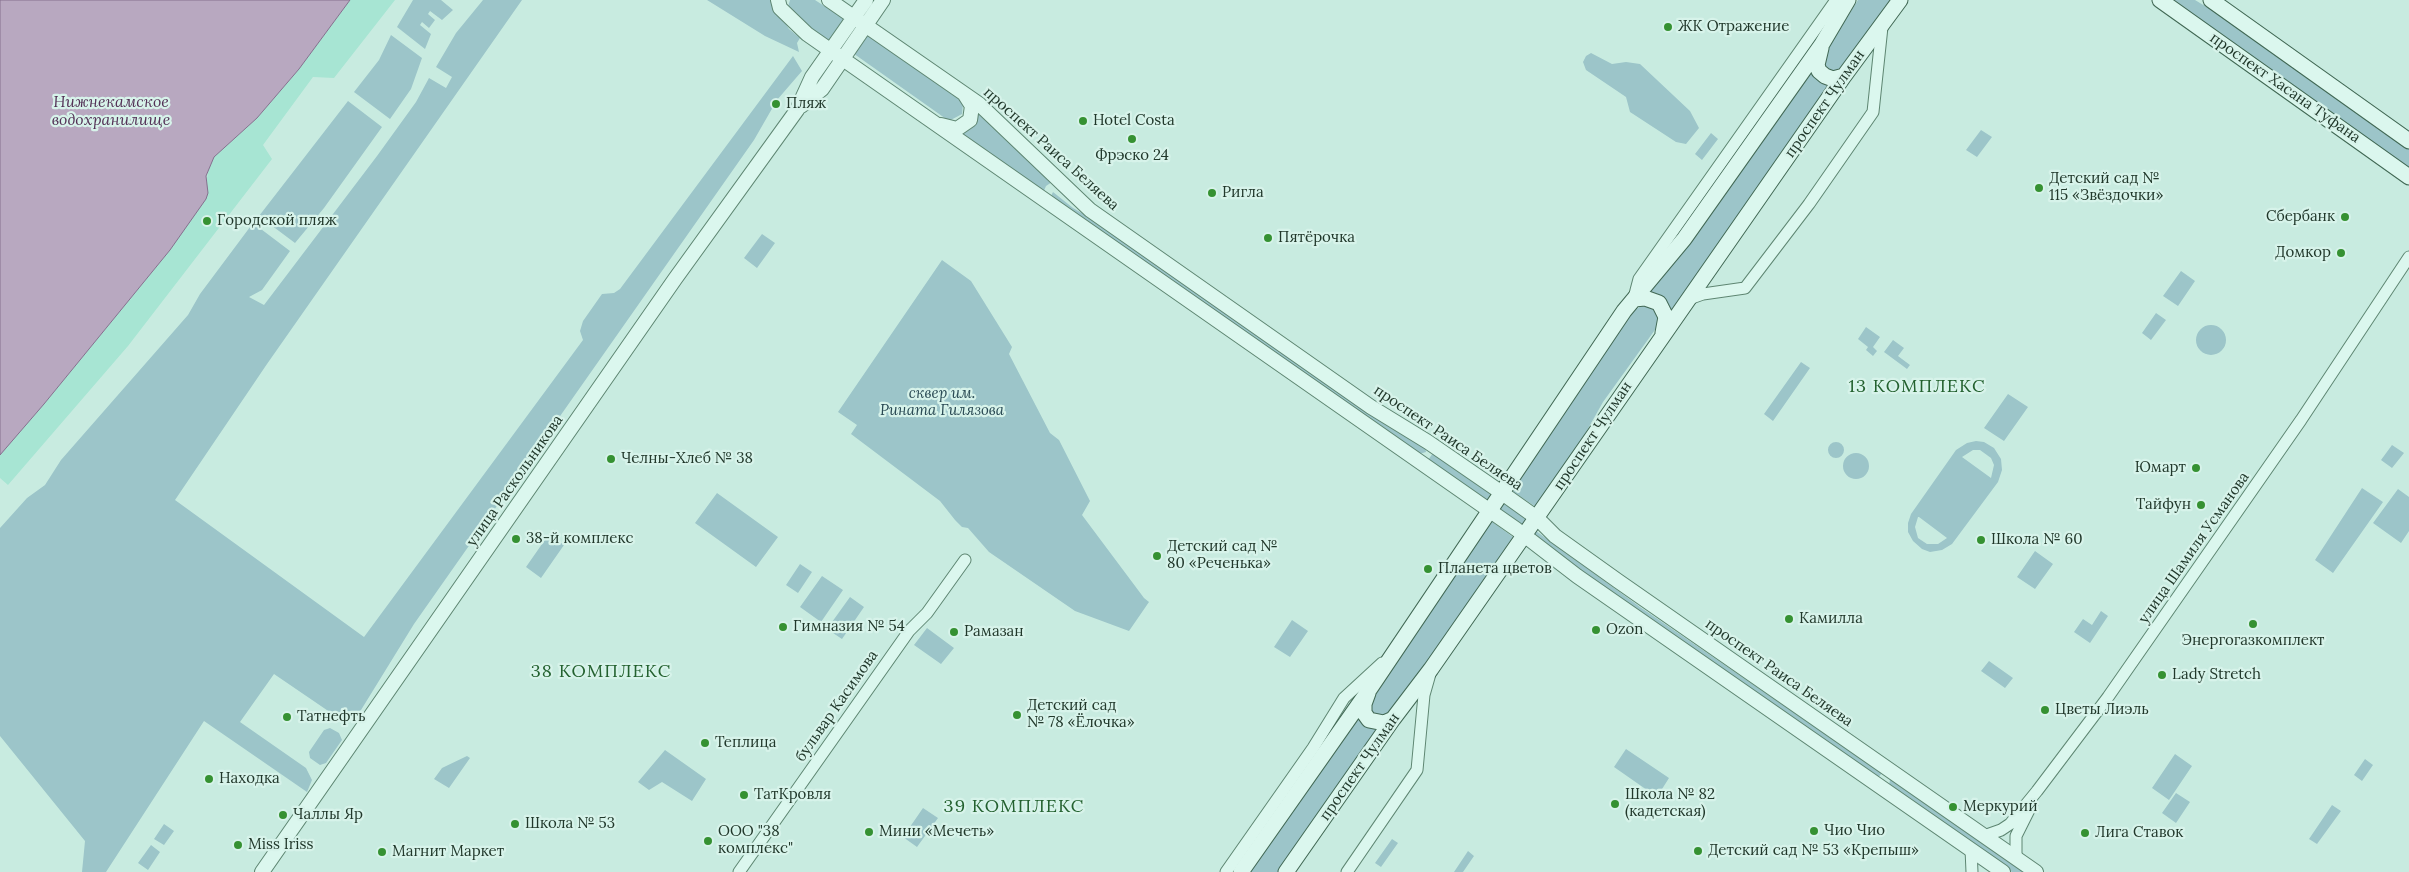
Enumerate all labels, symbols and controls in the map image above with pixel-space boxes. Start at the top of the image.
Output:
place label: ЖК Отражение [1678,18,1789,36]
marker: ЖК Отражение [1662,21,1674,33]
street label: проспект Хасана Туфана [2206,29,2364,147]
street label: проспект Чулман [1781,47,1869,161]
street label: проспект Раиса Беляева [980,84,1122,214]
water label: Нижнекамское водохранилище [52,92,170,130]
place label: Пляж [786,95,826,113]
marker: Пляж [770,98,782,110]
place label: Hotel Costa [1093,112,1175,130]
marker: Hotel Costa [1077,115,1089,127]
marker: Фрэско 24 [1126,133,1138,145]
place label: Фрэско 24 [1095,147,1169,165]
place label: Детский сад № 115 «Звёздочки» [2049,170,2163,205]
marker: Детский сад № 115 «Звёздочки» [2033,182,2045,194]
place label: Ригла [1222,184,1264,202]
marker: Ригла [1206,187,1218,199]
place label: Сбербанк [2266,208,2335,226]
marker: Сбербанк [2339,211,2351,223]
place label: Городской пляж [217,212,337,230]
marker: Городской пляж [201,215,213,227]
place label: Пятёрочка [1278,229,1355,247]
marker: Пятёрочка [1262,232,1274,244]
place label: Домкор [2275,244,2331,262]
marker: Домкор [2335,247,2347,259]
district label: 13 КОМПЛЕКС [1847,376,1987,398]
street label: проспект Чулман [1550,378,1636,494]
street label: проспект Раиса Беляева [1370,381,1526,495]
park label: сквер им. Рината Гилязова [880,385,1004,420]
street label: улица Раскольникова [463,412,567,550]
place label: Челны-Хлеб № 38 [621,450,753,468]
marker: Челны-Хлеб № 38 [605,453,617,465]
place label: Юмарт [2135,459,2186,477]
marker: Юмарт [2190,462,2202,474]
street label: улица Шамиля Усманова [2135,469,2253,627]
place label: Тайфун [2136,496,2191,514]
marker: Тайфун [2195,499,2207,511]
place label: 38-й комплекс [526,530,633,548]
place label: Школа № 60 [1991,531,2083,549]
marker: 38-й комплекс [510,533,522,545]
marker: Школа № 60 [1975,534,1987,546]
place label: Детский сад № 80 «Реченька» [1167,538,1278,573]
marker: Детский сад № 80 «Реченька» [1151,550,1163,562]
place label: Планета цветов [1438,560,1552,578]
marker: Планета цветов [1422,563,1434,575]
place label: Камилла [1799,610,1863,628]
marker: Камилла [1783,613,1795,625]
street label: проспект Раиса Беляева [1702,615,1856,731]
place label: Гимназия № 54 [793,618,905,636]
marker: Энергогазкомплект [2247,618,2259,630]
marker: Гимназия № 54 [777,621,789,633]
place label: Ozon [1606,621,1643,639]
place label: Рамазан [964,623,1024,641]
marker: Ozon [1590,624,1602,636]
marker: Рамазан [948,626,960,638]
place label: Энергогазкомплект [2182,632,2324,650]
street label: бульвар Касимова [792,647,882,765]
district label: 38 КОМПЛЕКС [529,661,673,683]
place label: Lady Stretch [2172,666,2261,684]
marker: Lady Stretch [2156,669,2168,681]
place label: Детский сад № 78 «Ёлочка» [1027,697,1135,732]
place label: Цветы Лиэль [2055,701,2149,719]
marker: Цветы Лиэль [2039,704,2051,716]
place label: Татнефть [297,708,366,726]
marker: Детский сад № 78 «Ёлочка» [1011,709,1023,721]
street label: проспект Чулман [1316,710,1404,824]
marker: Татнефть [281,711,293,723]
place label: Теплица [715,734,776,752]
marker: Теплица [699,737,711,749]
place label: Находка [219,770,280,788]
marker: Находка [203,773,215,785]
place label: ТатКровля [754,786,831,804]
place label: Школа № 82 (кадетская) [1625,786,1715,821]
marker: ТатКровля [738,789,750,801]
district label: 39 КОМПЛЕКС [942,796,1086,818]
marker: Школа № 82 (кадетская) [1609,798,1621,810]
place label: Меркурий [1963,798,2038,816]
marker: Меркурий [1947,801,1959,813]
place label: Чаллы Яр [293,806,363,824]
marker: Чаллы Яр [277,809,289,821]
place label: Школа № 53 [525,815,615,833]
marker: Школа № 53 [509,818,521,830]
place label: Чио Чио [1824,822,1885,840]
place label: ООО "38 комплекс" [718,823,793,858]
place label: Мини «Мечеть» [879,823,994,841]
place label: Лига Ставок [2095,824,2183,842]
marker: Чио Чио [1808,825,1820,837]
marker: Мини «Мечеть» [863,826,875,838]
marker: Лига Ставок [2079,827,2091,839]
marker: ООО "38 комплекс" [702,835,714,847]
place label: Miss Iriss [248,836,313,854]
marker: Miss Iriss [232,839,244,851]
place label: Детский сад № 53 «Крепыш» [1708,842,1919,860]
place label: Магнит Маркет [392,843,504,861]
marker: Детский сад № 53 «Крепыш» [1692,845,1704,857]
marker: Магнит Маркет [376,846,388,858]

